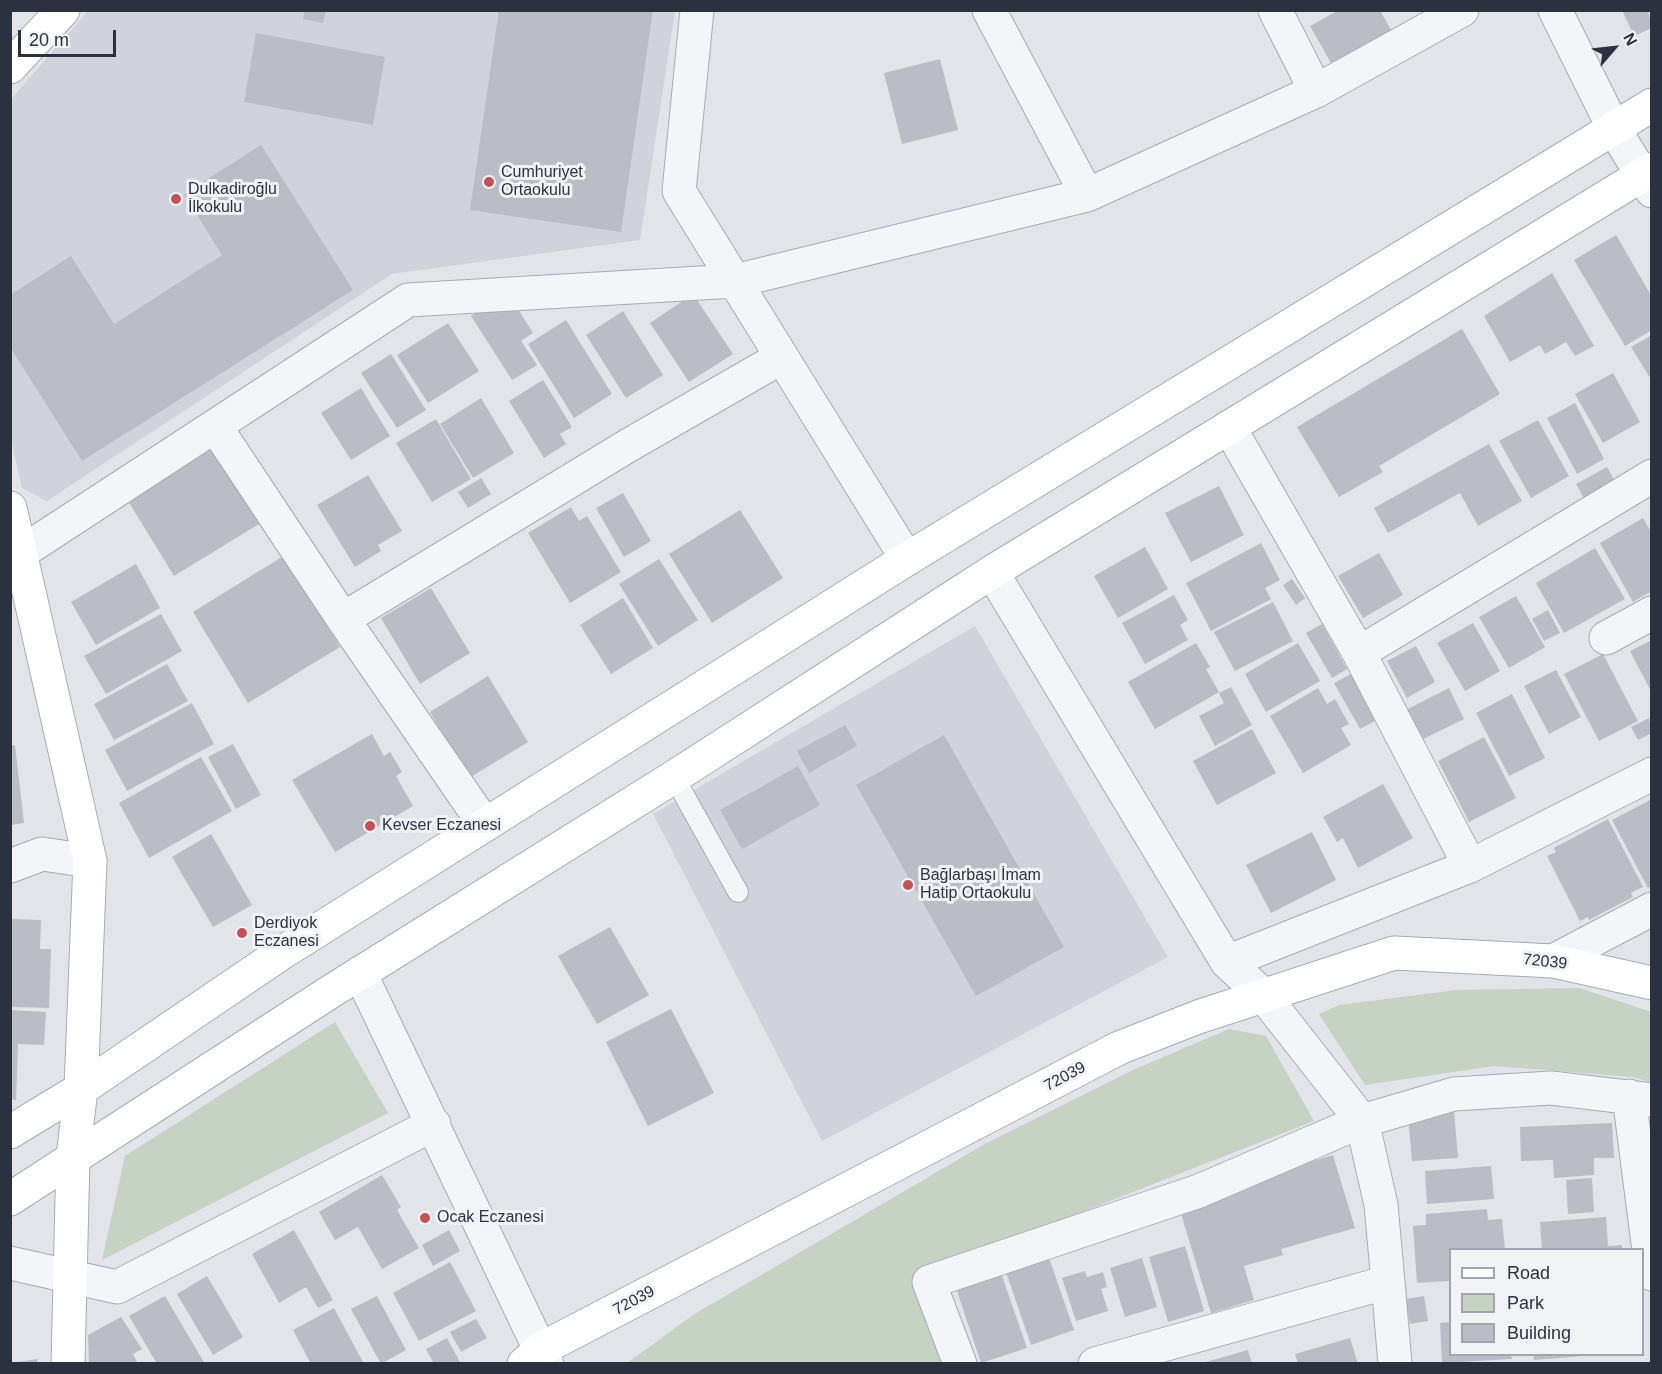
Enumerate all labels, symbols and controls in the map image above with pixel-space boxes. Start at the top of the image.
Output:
scale bar [21,18,118,56]
north arrow [1584,18,1644,78]
text: 20 m [29,30,69,50]
text: N [1620,30,1641,48]
place label: Cumhuriyet Ortaokulu [501,163,583,201]
marker: Cumhuriyet Ortaokulu [482,175,496,189]
place label: Dulkadiroğlu İlkokulu [188,180,277,218]
marker: Dulkadiroğlu İlkokulu [169,192,183,206]
place label: Kevser Eczanesi [382,816,501,836]
marker: Kevser Eczanesi [363,819,377,833]
place label: Bağlarbaşı İmam Hatip Ortaokulu [920,866,1041,904]
marker: Bağlarbaşı İmam Hatip Ortaokulu [901,878,915,892]
place label: Derdiyok Eczanesi [254,914,319,952]
marker: Derdiyok Eczanesi [235,926,249,940]
street label: 72039 [1522,950,1568,974]
street label: 72039 [1041,1058,1089,1096]
place label: Ocak Eczanesi [437,1208,544,1228]
marker: Ocak Eczanesi [418,1211,432,1225]
legend [1449,1248,1644,1356]
text: Road [1507,1263,1550,1283]
street label: 72039 [610,1282,658,1320]
text: Park [1507,1293,1544,1313]
text: Building [1507,1323,1571,1343]

